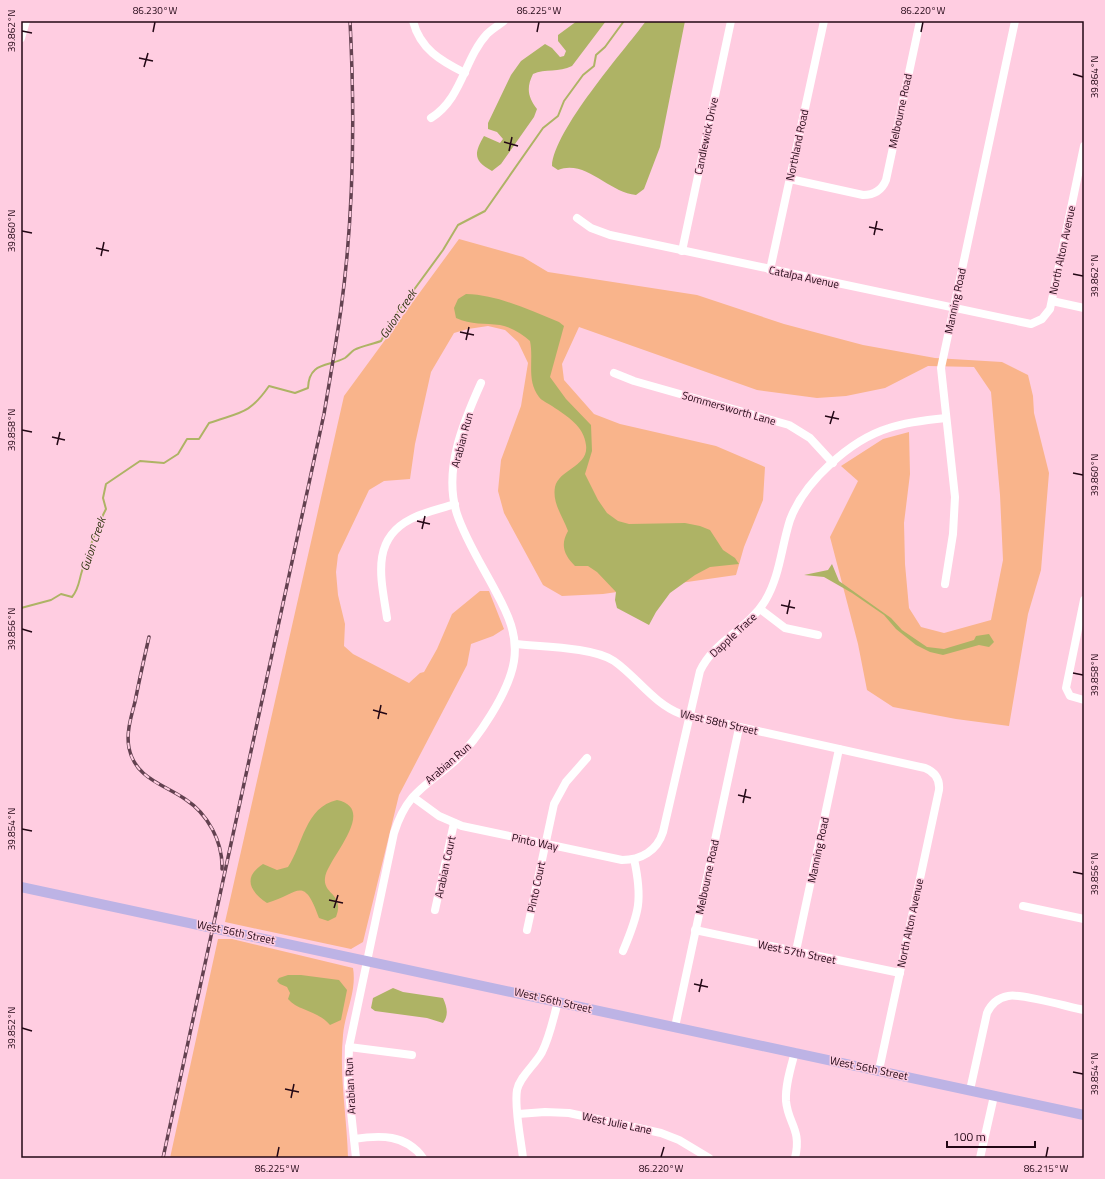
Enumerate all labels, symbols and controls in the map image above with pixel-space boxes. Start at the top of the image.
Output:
text: 86.230°W [133,3,177,18]
text: 86.225°W [517,3,561,18]
text: 86.220°W [901,3,945,18]
text: 39.862°N [4,10,19,52]
text: 39.864°N [1087,56,1102,98]
street label: Melbourne Road [884,72,916,150]
street label: Candlewick Drive [690,95,722,176]
street label: Northland Road [782,108,812,182]
street label: North Alton Avenue [1045,204,1079,296]
text: 39.860°N [4,210,19,252]
text: 39.862°N [1087,255,1102,297]
street label: Catalpa Avenue [767,262,841,292]
street label: Manning Road [940,267,970,335]
water label: Guion Creek [374,284,422,342]
street label: Sommersworth Lane [680,387,778,429]
text: 39.858°N [4,409,19,451]
street label: Arabian Run [447,411,477,469]
text: 39.860°N [1087,454,1102,496]
water label: Guion Creek [74,513,111,573]
text: 39.856°N [4,608,19,650]
street label: Dapple Trace [706,609,760,661]
text: 39.858°N [1087,654,1102,696]
street label: West 58th Street [679,705,760,739]
street label: Arabian Run [421,738,475,788]
text: 39.854°N [4,808,19,850]
street label: Manning Road [803,816,833,884]
street label: Pinto Way [510,829,560,855]
street label: Arabian Court [431,834,459,900]
street label: Melbourne Road [691,838,723,916]
text: 39.856°N [1087,853,1102,895]
street label: Pinto Court [523,860,549,914]
street label: North Alton Avenue [893,877,927,969]
street label: West 56th Street [196,916,277,948]
street label: West 57th Street [757,936,838,968]
street label: West 56th Street [513,983,594,1017]
text: 39.852°N [4,1007,19,1049]
street label: West 56th Street [829,1052,910,1084]
text: 39.854°N [1087,1053,1102,1095]
street label: Arabian Run [341,1057,359,1115]
street label: West Julie Lane [581,1108,654,1138]
scale bar [947,1123,1035,1149]
text: 100 m [953,1127,986,1146]
text: 86.225°W [255,1161,299,1176]
text: 86.220°W [639,1161,683,1176]
text: 86.215°W [1024,1161,1068,1176]

